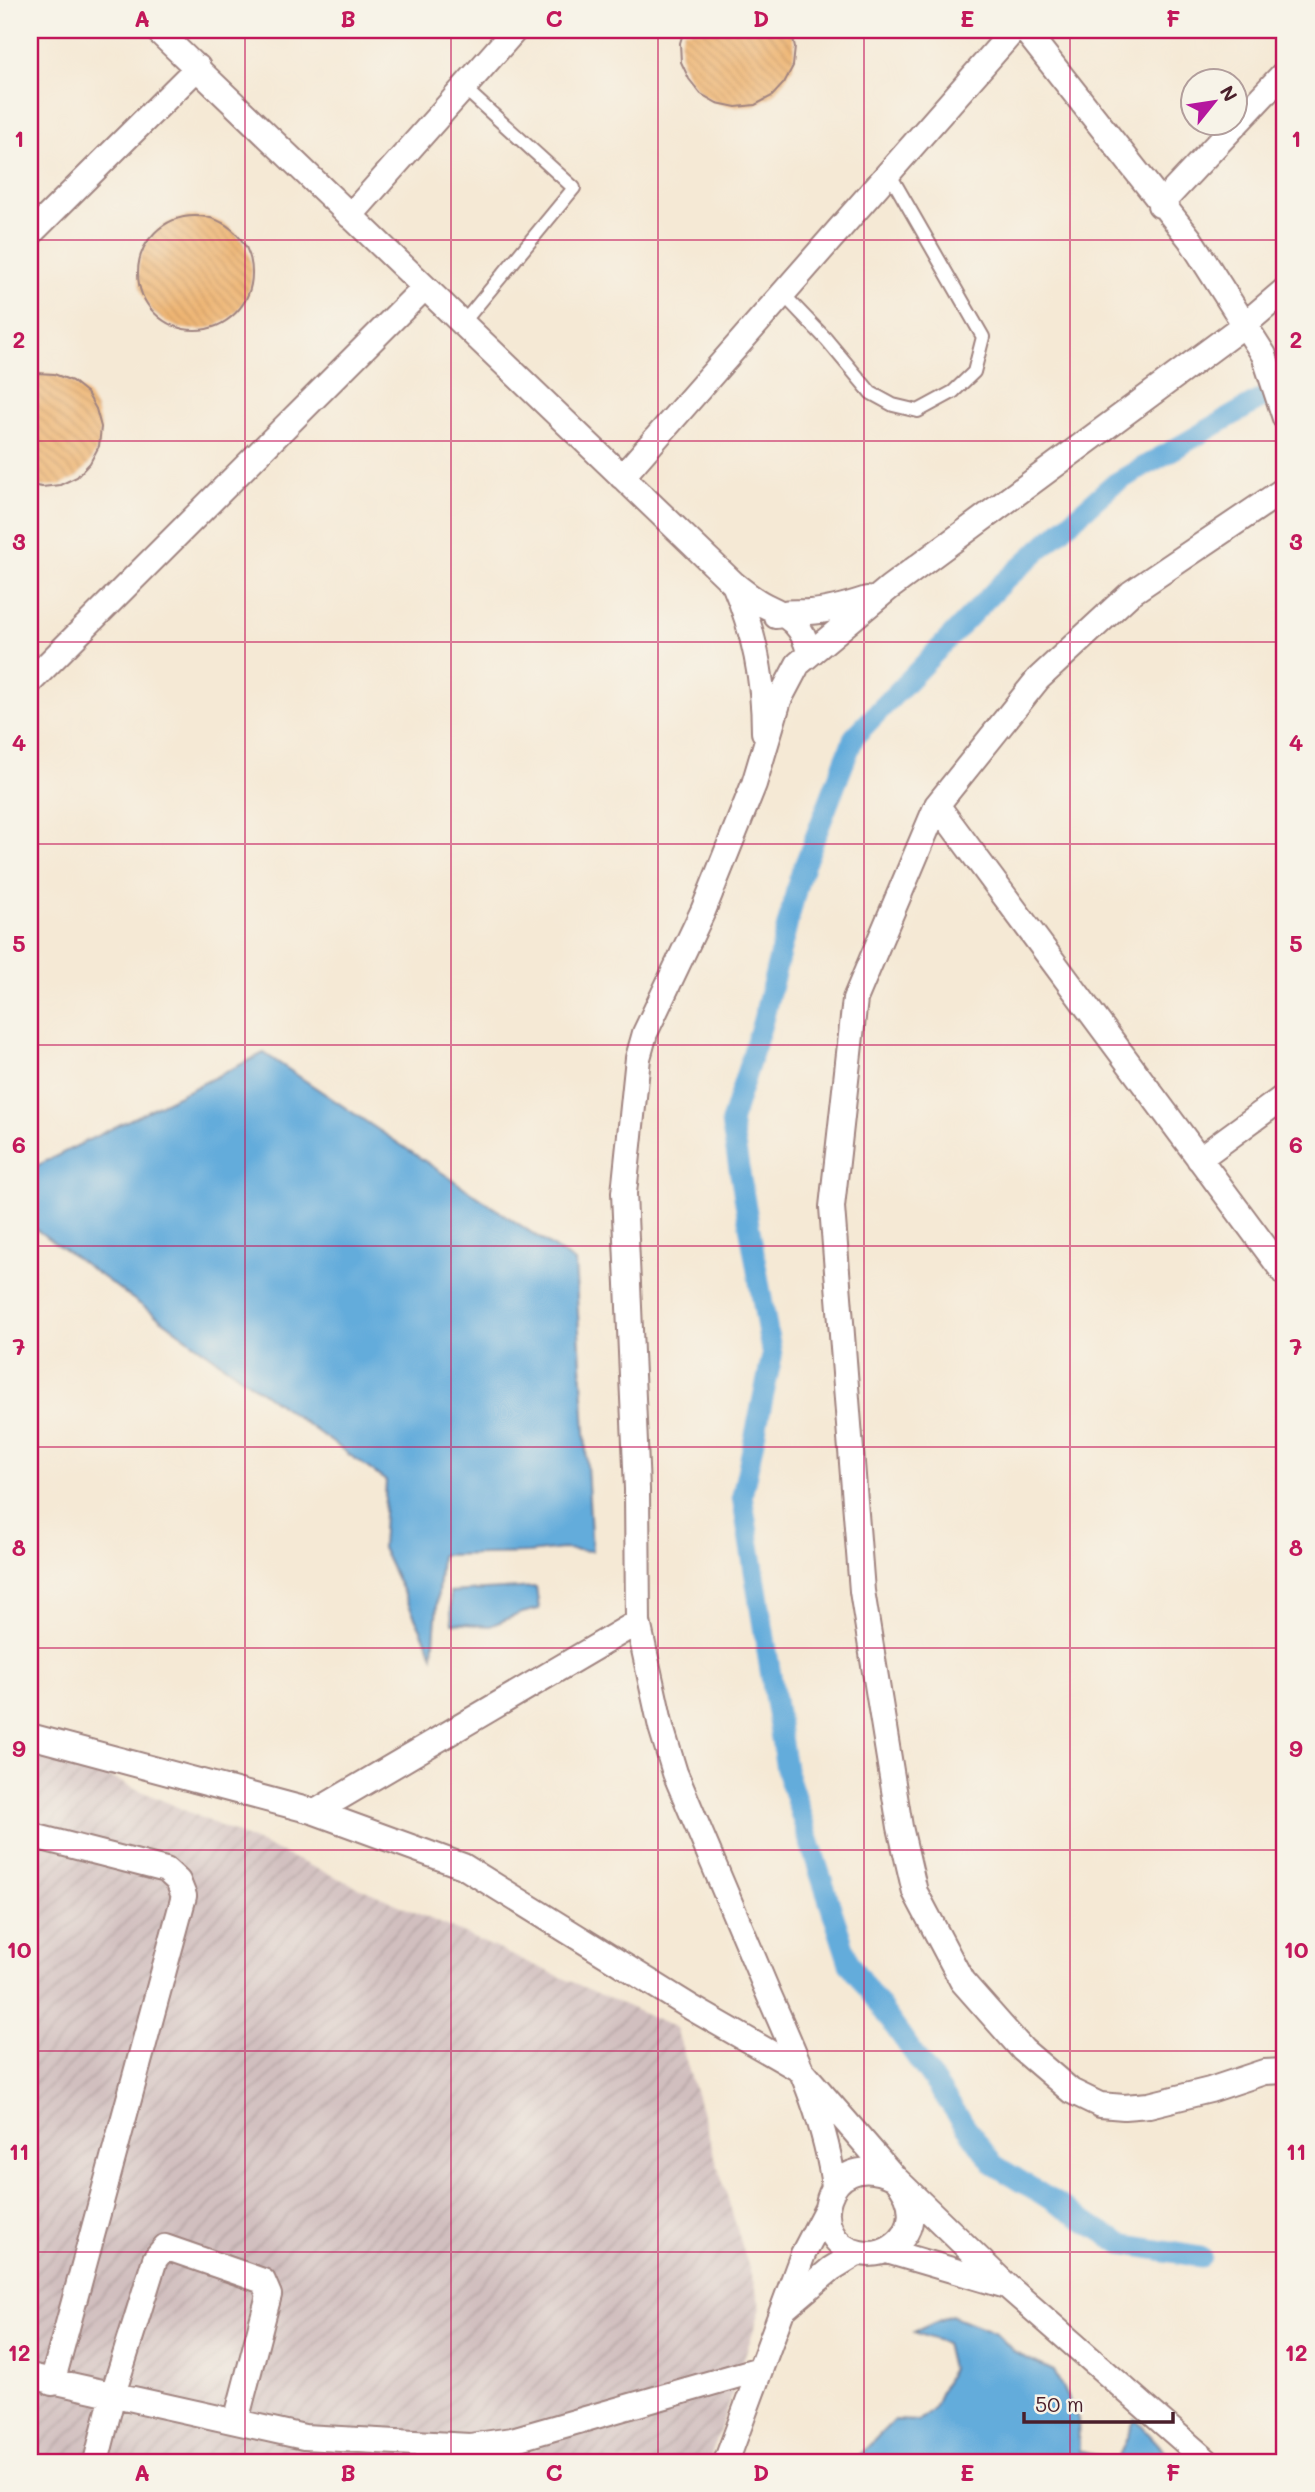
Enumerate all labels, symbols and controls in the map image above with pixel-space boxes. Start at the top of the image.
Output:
text: A [134,3,150,33]
text: B [340,3,356,33]
text: C [545,3,563,33]
text: D [753,3,769,33]
text: E [960,3,974,33]
text: F [1166,3,1180,33]
north arrow [1178,66,1248,136]
text: N [1215,81,1244,106]
text: 1 [14,123,24,153]
text: 1 [1291,123,1301,153]
text: 2 [13,324,25,354]
text: 2 [1290,324,1302,354]
text: 3 [12,526,26,556]
text: 3 [1289,526,1303,556]
text: 4 [12,727,26,757]
text: 4 [1289,727,1303,757]
text: 5 [12,928,26,958]
text: 5 [1289,928,1303,958]
text: 6 [12,1129,26,1159]
text: 6 [1289,1129,1303,1159]
text: 7 [13,1331,26,1361]
text: 7 [1290,1331,1303,1361]
text: 8 [12,1532,26,1562]
text: 8 [1289,1532,1303,1562]
text: 9 [12,1733,26,1763]
text: 9 [1289,1733,1303,1763]
text: 10 [7,1934,32,1964]
text: 10 [1284,1934,1309,1964]
text: 11 [9,2136,29,2166]
text: 11 [1286,2136,1306,2166]
text: 12 [7,2337,31,2367]
text: 12 [1284,2337,1308,2367]
scale bar [1024,2380,1173,2424]
text: 50 m [1035,2390,1084,2417]
text: A [134,2457,150,2487]
text: B [340,2457,356,2487]
text: C [545,2457,563,2487]
text: D [753,2457,769,2487]
text: E [960,2457,974,2487]
text: F [1166,2457,1180,2487]

